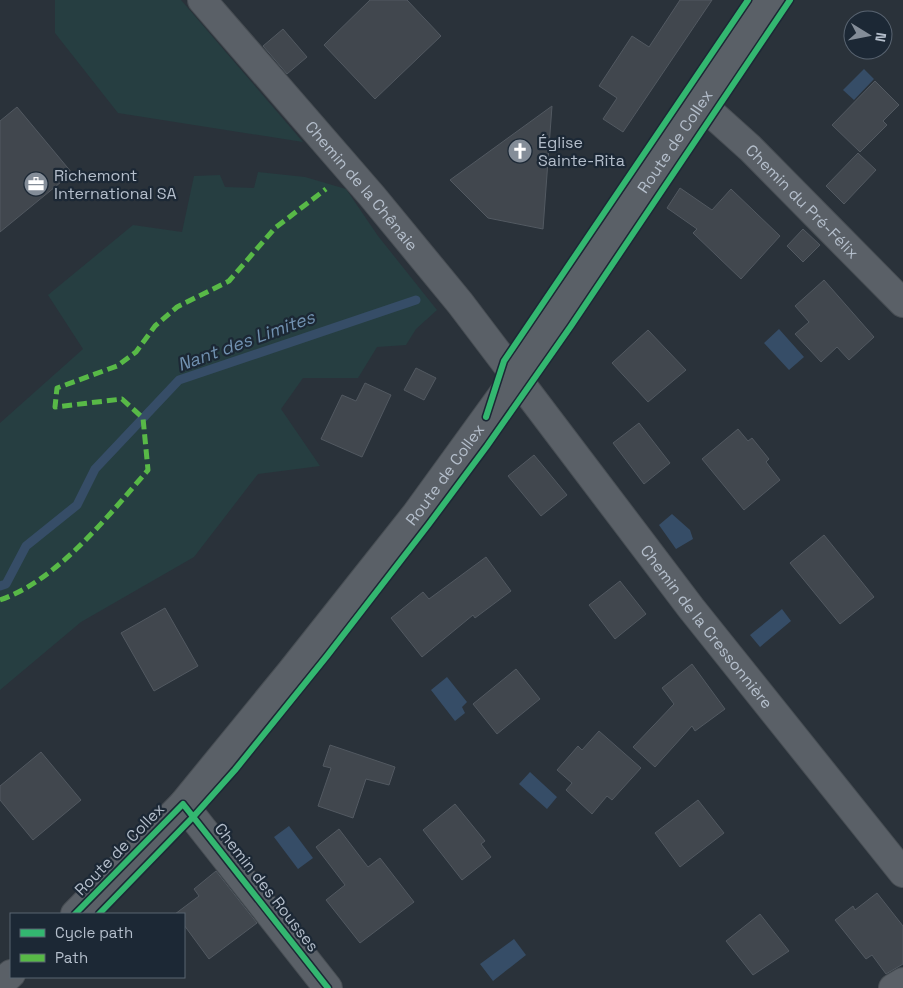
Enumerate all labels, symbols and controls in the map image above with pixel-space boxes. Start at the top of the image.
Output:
north arrow [843,10,893,60]
text: N [871,31,890,43]
street label: Route de Collex [633,85,718,197]
street label: Chemin de la Chênaie [300,116,423,255]
place label: Église Sainte-Rita [538,132,625,171]
church icon: Église Sainte-Rita [507,138,533,164]
street label: Chemin du Pré-Félix [741,140,863,263]
place label: Richemont International SA [54,165,177,204]
office icon: Richemont International SA [23,171,49,197]
water label: Nant des Limites [174,305,318,376]
street label: Route de Collex [401,420,489,530]
street label: Chemin de la Cressonnière [636,541,777,713]
street label: Route de Collex [70,799,169,900]
street label: Chemin des Rousses [210,819,324,956]
legend [10,913,185,978]
text: Cycle path [55,923,133,942]
text: Path [55,948,88,967]

